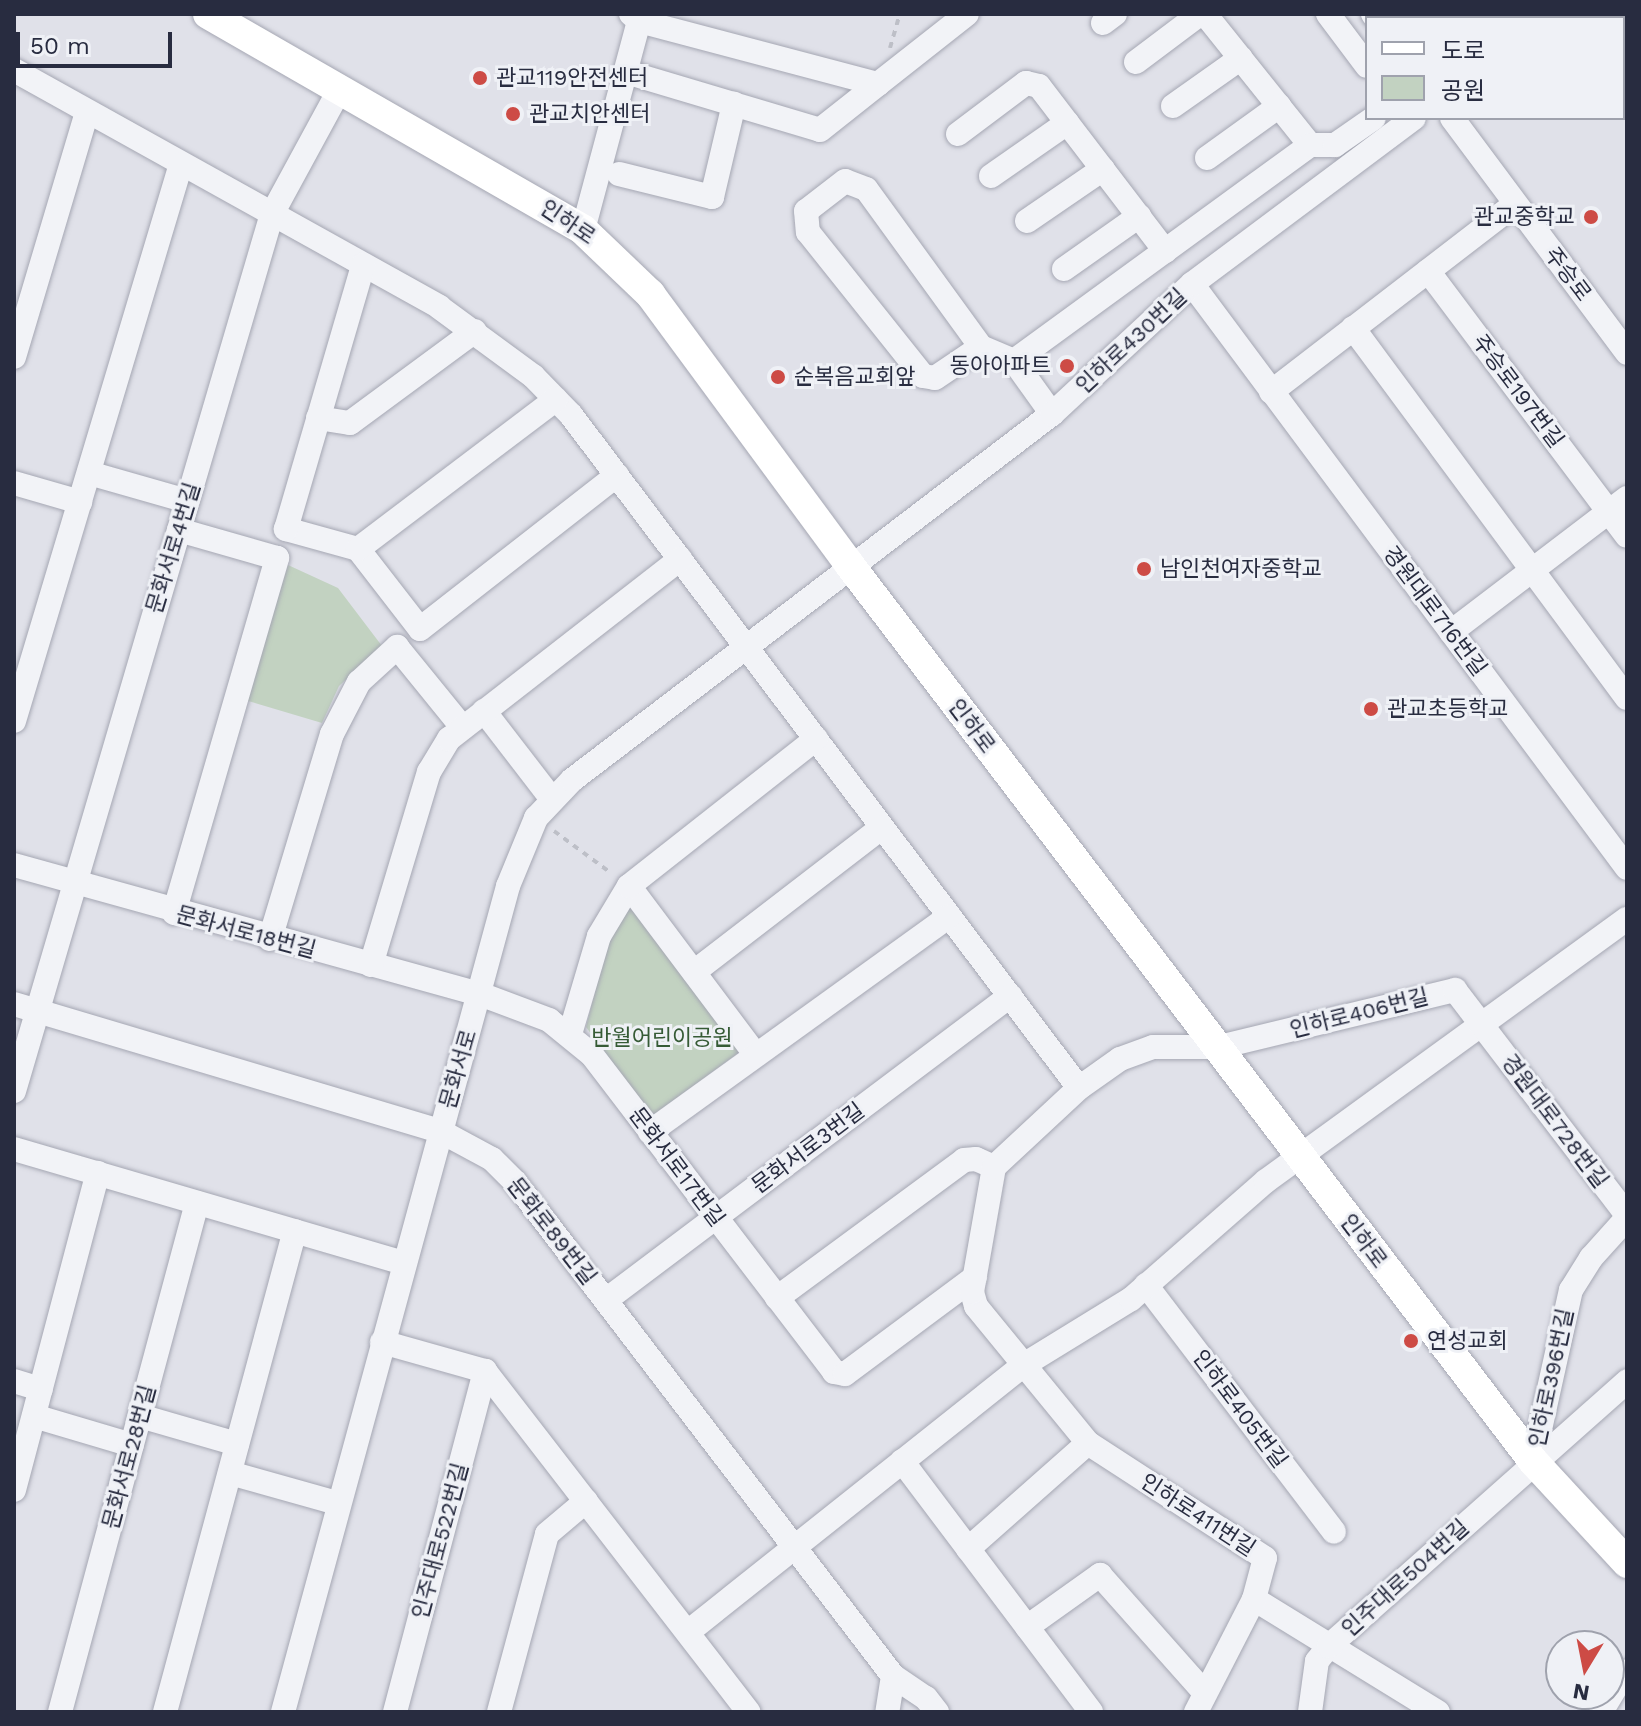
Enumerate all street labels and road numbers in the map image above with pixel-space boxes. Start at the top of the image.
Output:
street label: 인하로 [535,194,601,250]
street label: 주승로 [1539,242,1597,306]
street label: 인하로430번길 [1070,283,1192,399]
street label: 주승로197번길 [1467,329,1569,453]
street label: 문화서로4번길 [141,480,205,616]
street label: 경원대로716번길 [1378,541,1492,681]
street label: 인하로 [943,694,1001,758]
street label: 문화서로18번길 [173,901,319,963]
street label: 인하로406번길 [1287,983,1431,1043]
street label: 문화서로 [434,1026,482,1112]
street label: 경원대로728번길 [1496,1049,1614,1193]
street label: 문화서로3번길 [746,1097,870,1199]
street label: 문화서로17번길 [624,1102,730,1232]
street label: 문화로89번길 [502,1172,602,1290]
street label: 인하로 [1335,1209,1393,1273]
street label: 인하로396번길 [1523,1306,1579,1450]
street label: 인하로405번길 [1187,1345,1293,1473]
street label: 문화서로28번길 [97,1382,161,1532]
street label: 인주대로522번길 [407,1460,473,1622]
street label: 인하로411번길 [1136,1468,1260,1562]
street label: 인주대로504번길 [1336,1514,1474,1642]

